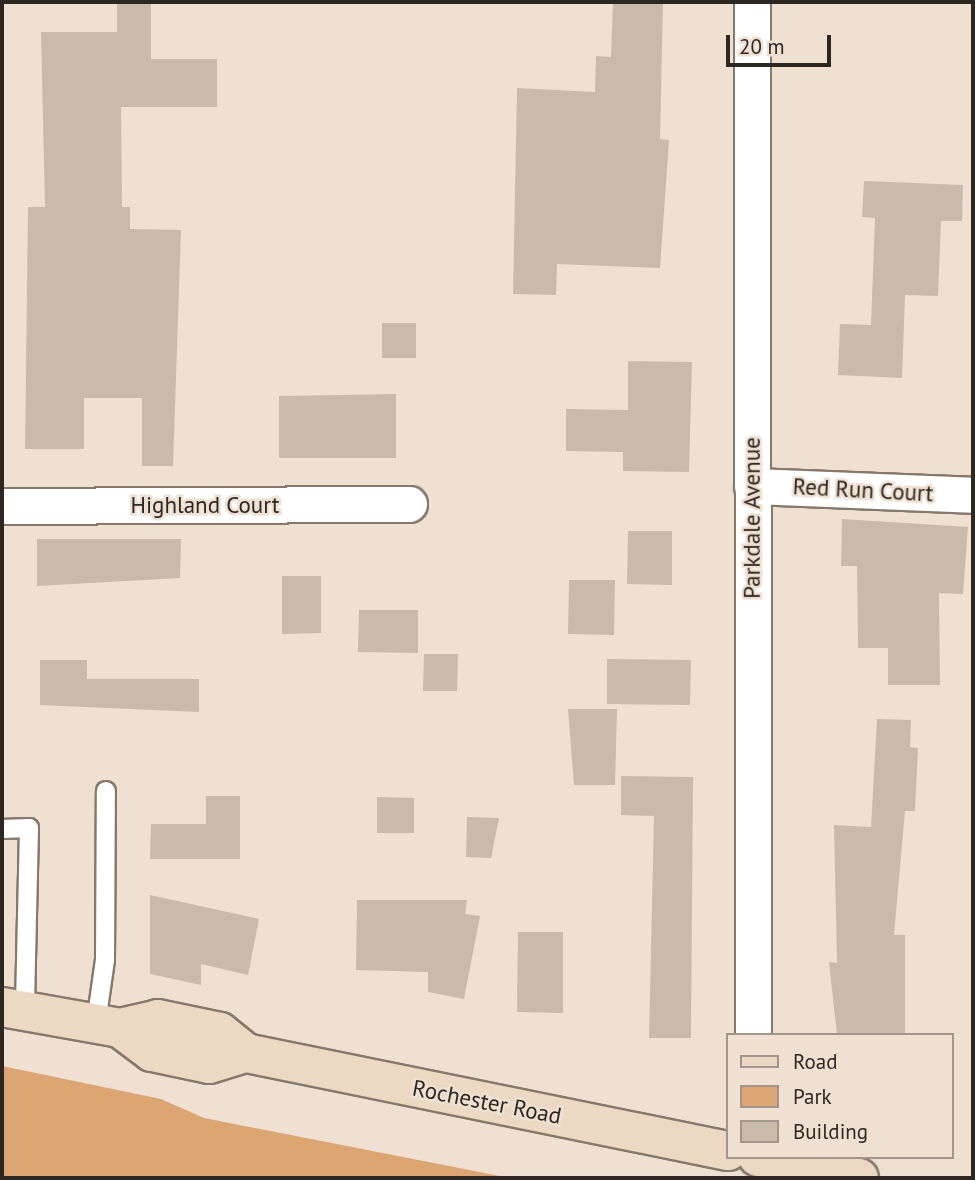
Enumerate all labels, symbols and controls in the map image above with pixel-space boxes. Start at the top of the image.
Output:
scale bar [730,21,835,65]
text: 20 m [739,33,785,60]
street label: Parkdale Avenue [738,437,766,599]
street label: Red Run Court [792,473,934,507]
street label: Highland Court [130,491,280,519]
legend [726,1033,954,1159]
text: Road [793,1048,837,1075]
street label: Rochester Road [410,1074,564,1130]
text: Park [793,1083,832,1110]
text: Building [793,1118,868,1145]

